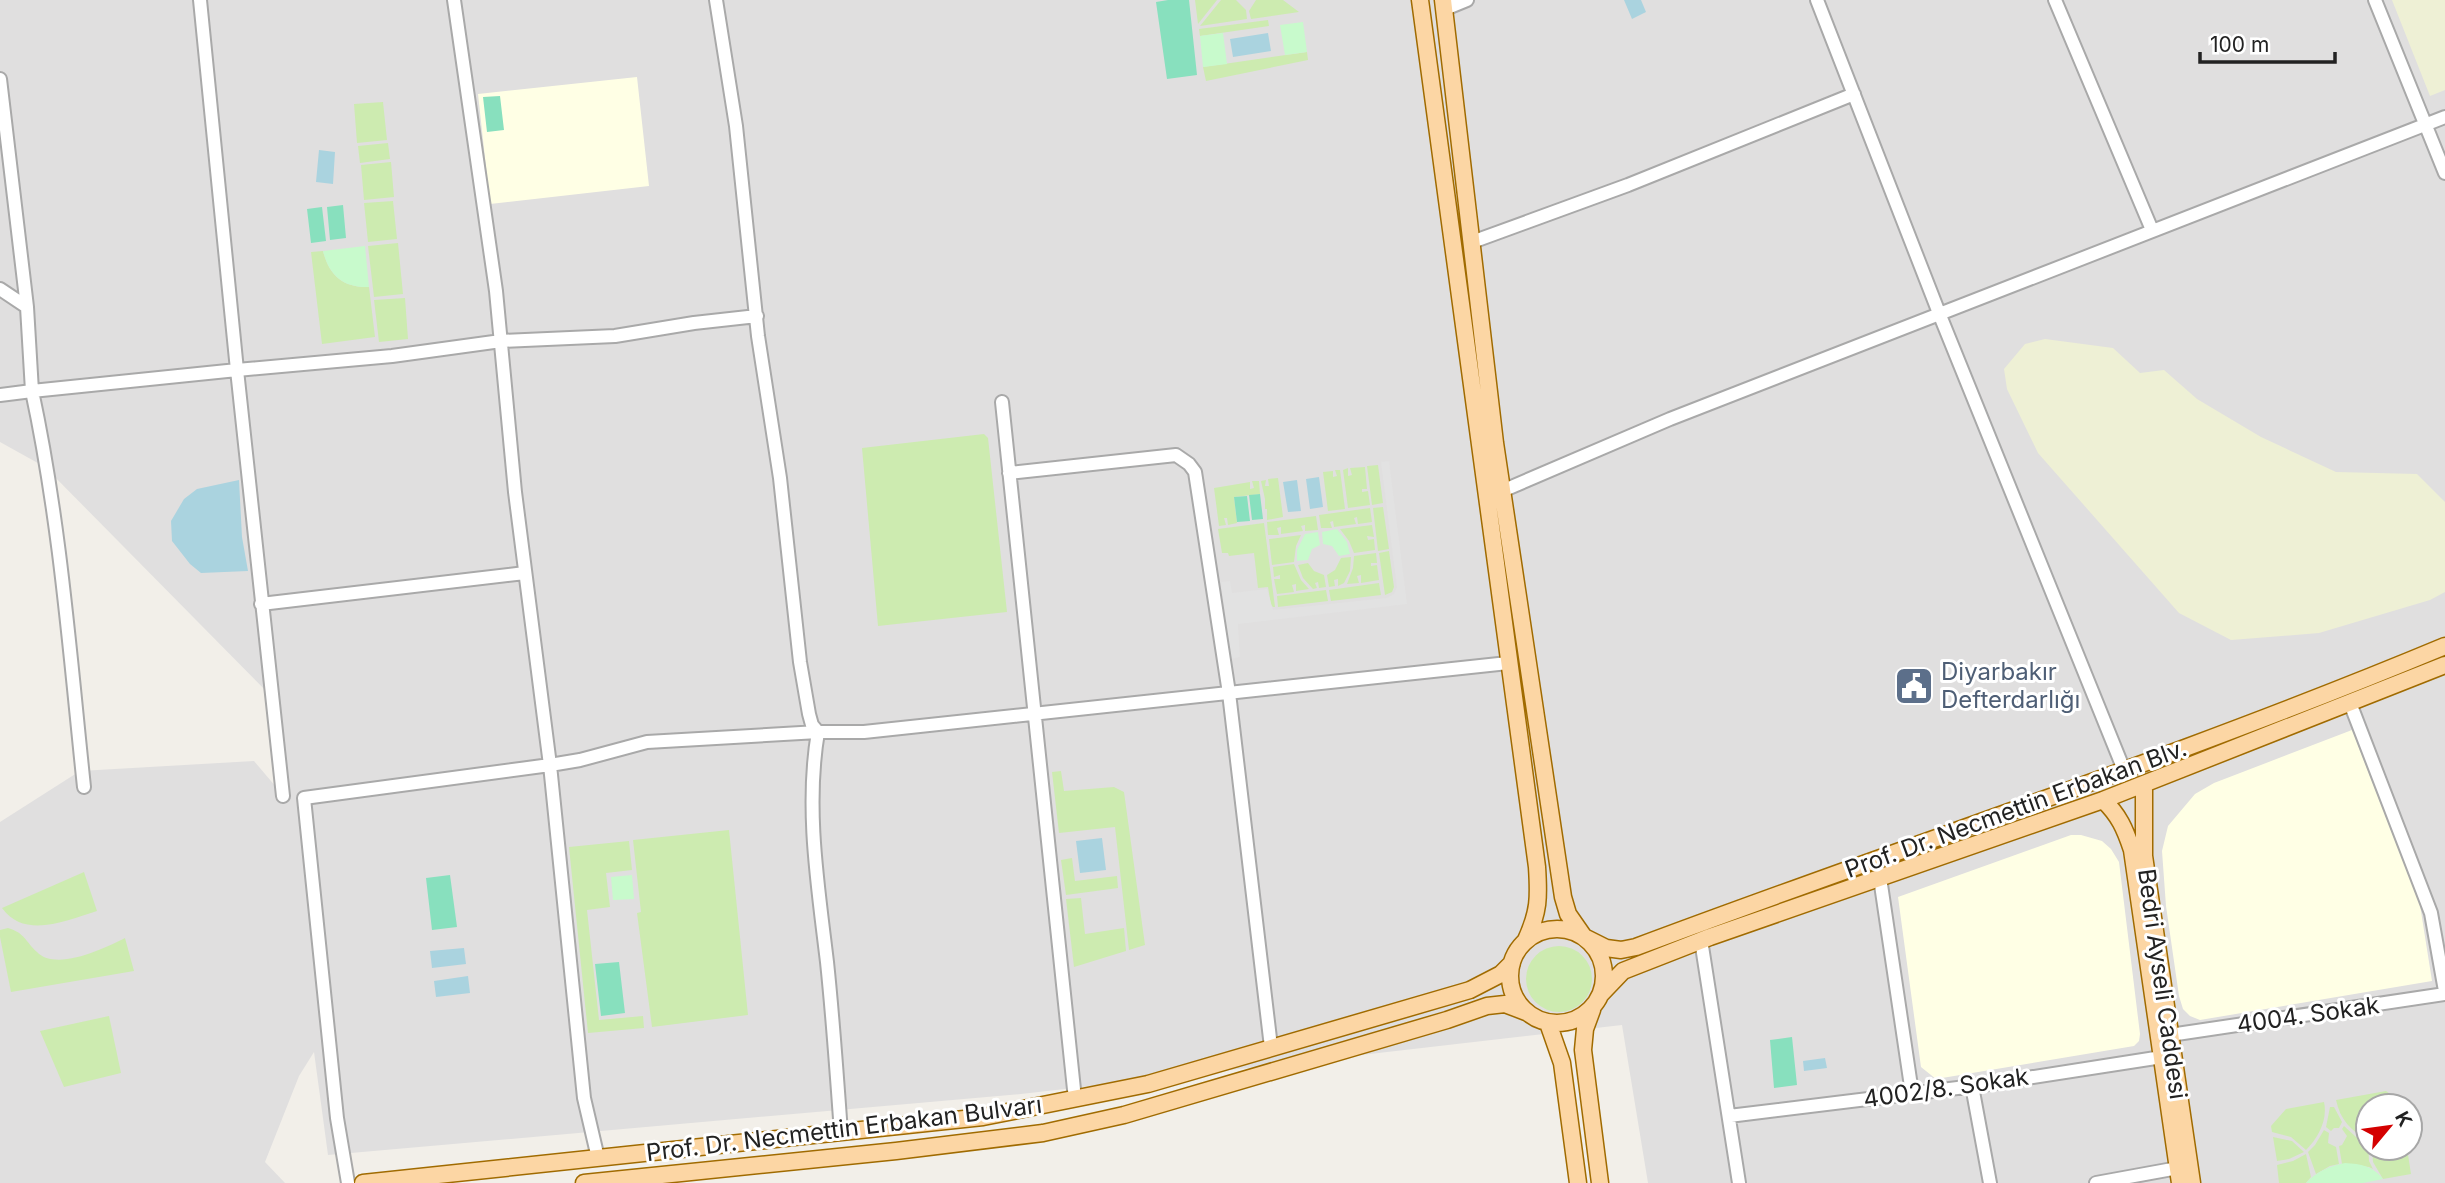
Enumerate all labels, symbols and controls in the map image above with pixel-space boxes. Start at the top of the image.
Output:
scale bar [2200,21,2335,65]
text: 100 m [2210,32,2269,57]
place label: Diyarbakır Defterdarlığı [1941,657,2080,714]
public building icon: Diyarbakır Defterdarlığı [1893,665,1935,707]
street label: Prof. Dr. Necmettin Erbakan Blv. [1841,733,2191,884]
street label: Bedri Ayseli Caddesi [2132,867,2193,1101]
street label: 4004. Sokak [2235,990,2381,1039]
street label: 4002/8. Sokak [1861,1062,2030,1113]
street label: Prof. Dr. Necmettin Erbakan Bulvarı [644,1090,1043,1167]
north arrow [2354,1092,2424,1162]
text: K [2390,1107,2417,1131]

